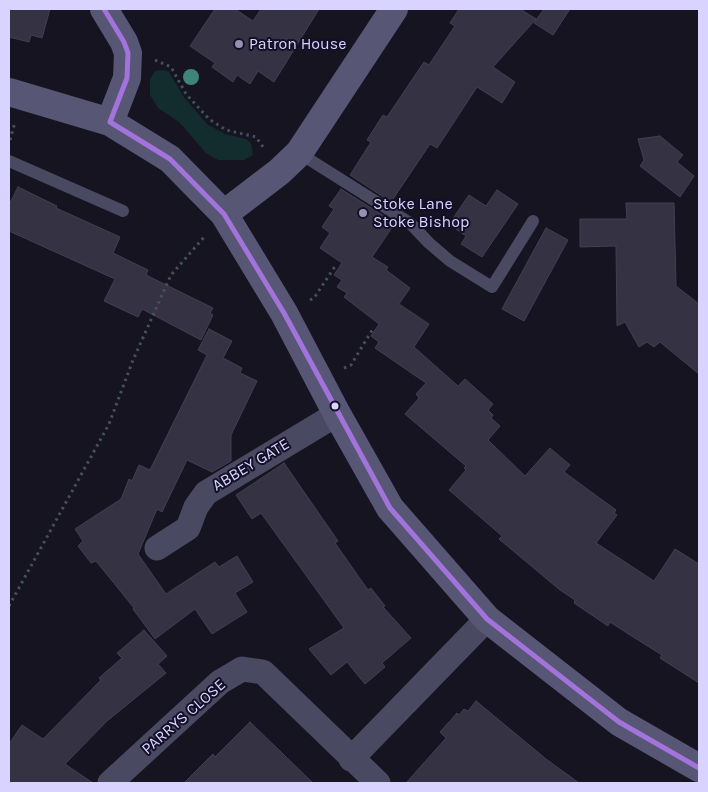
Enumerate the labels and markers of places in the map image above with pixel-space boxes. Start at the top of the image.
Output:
place label: Patron House [249,34,346,54]
marker: Patron House [233,38,245,50]
place label: Stoke Lane Stoke Bishop [373,194,469,232]
marker: Stoke Lane Stoke Bishop [357,207,369,219]
unlabelled marker [330,401,340,411]

